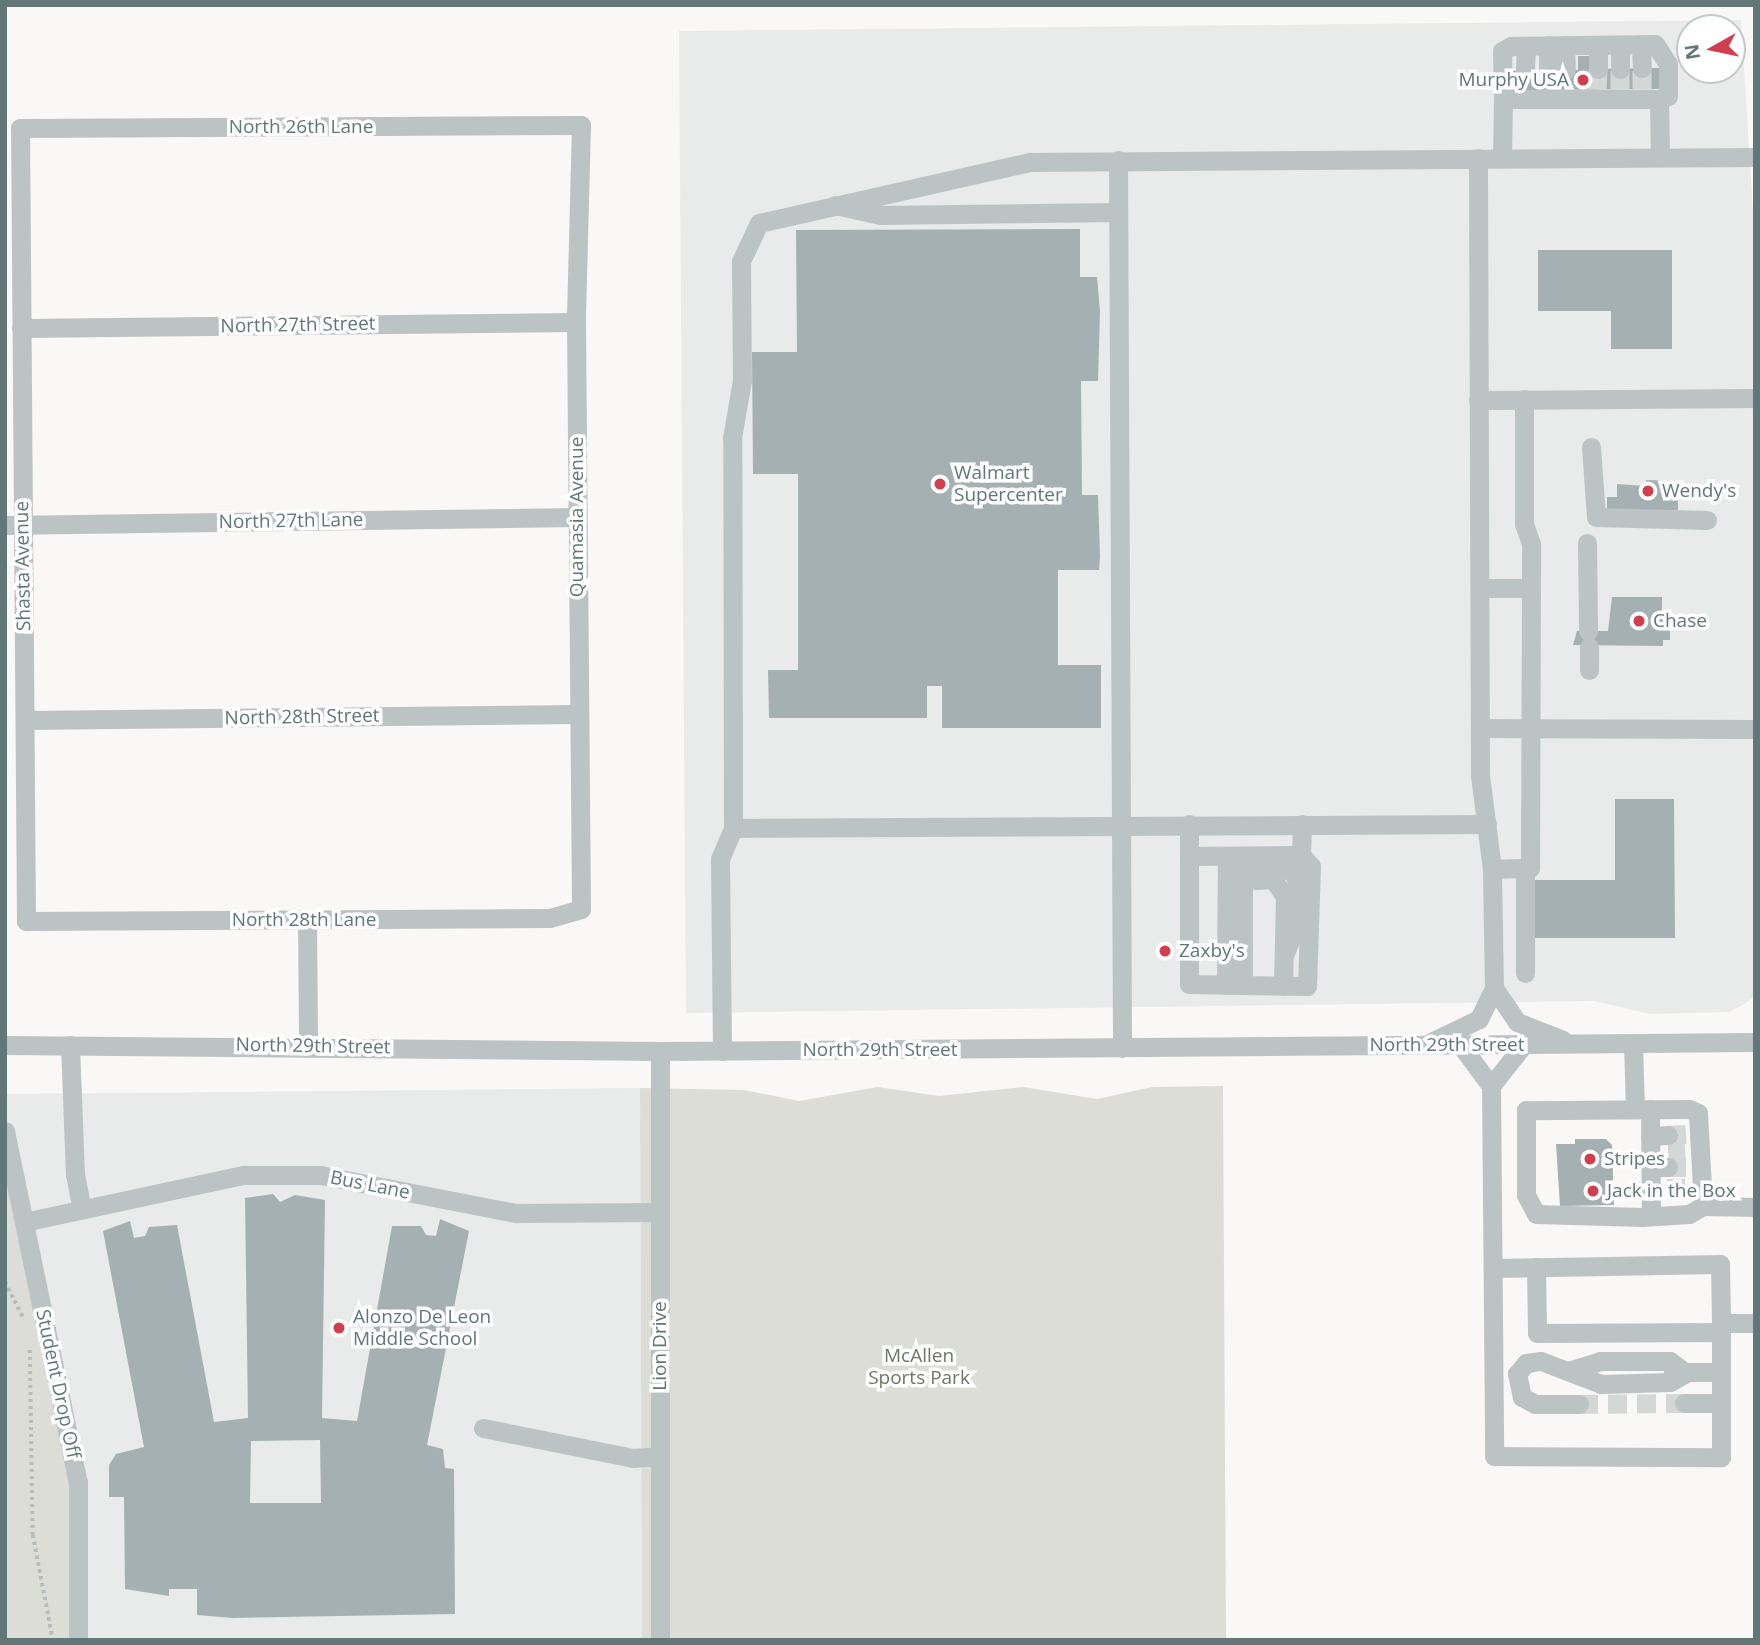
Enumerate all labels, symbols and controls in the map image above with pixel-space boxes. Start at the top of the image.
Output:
north arrow [1676,14,1746,84]
text: N [1678,42,1706,62]
place label: Murphy USA [1458,69,1569,91]
marker: Murphy USA [1575,72,1591,88]
street label: North 26th Lane [229,116,373,138]
street label: North 27th Street [220,312,376,338]
street label: Quamasia Avenue [566,437,588,597]
place label: Walmart Supercenter [954,462,1063,506]
marker: Walmart Supercenter [932,476,948,492]
place label: Wendy's [1662,480,1736,502]
marker: Wendy's [1640,483,1656,499]
street label: Shasta Avenue [10,501,36,631]
street label: North 27th Lane [218,508,364,534]
place label: Chase [1653,610,1707,632]
marker: Chase [1631,613,1647,629]
street label: North 28th Street [224,704,380,730]
street label: North 28th Lane [232,909,376,931]
place label: Zaxby's [1179,940,1245,962]
marker: Zaxby's [1157,943,1173,959]
street label: North 29th Street [235,1033,391,1059]
street label: North 29th Street [1369,1034,1525,1056]
street label: North 29th Street [802,1039,958,1061]
place label: Stripes [1604,1148,1665,1170]
marker: Stripes [1582,1151,1598,1167]
street label: Bus Lane [328,1166,412,1204]
place label: Jack in the Box [1607,1180,1736,1202]
marker: Jack in the Box [1585,1183,1601,1199]
street label: Lion Drive [649,1301,671,1391]
place label: Alonzo De Leon Middle School [353,1306,491,1350]
street label: Student Drop Off [31,1307,85,1461]
marker: Alonzo De Leon Middle School [331,1320,347,1336]
park label: McAllen Sports Park [868,1345,970,1389]

